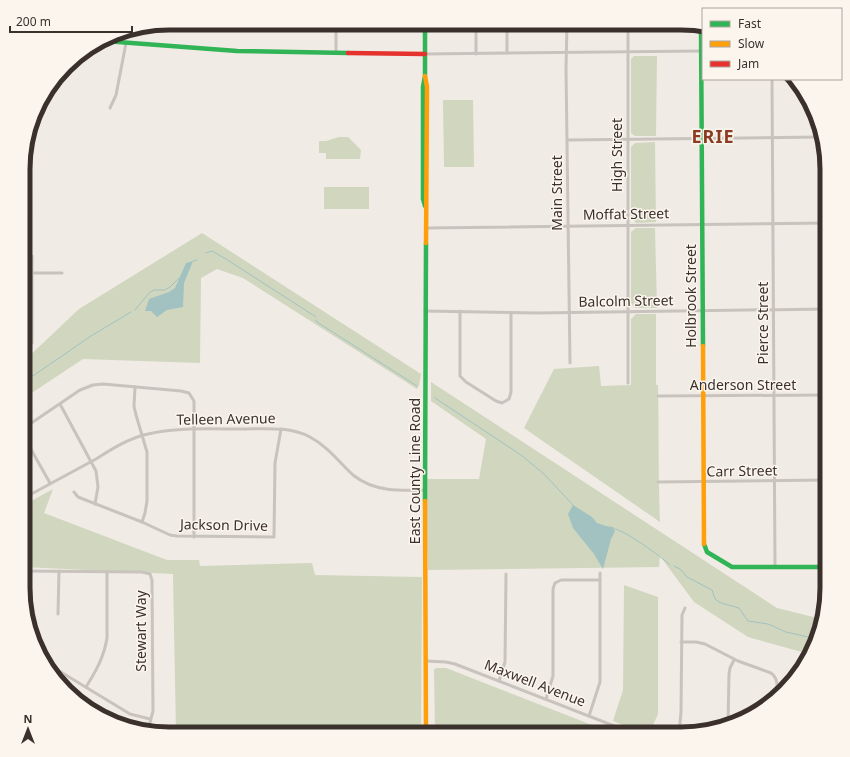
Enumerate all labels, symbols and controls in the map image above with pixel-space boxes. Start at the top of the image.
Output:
scale bar [10,8,132,34]
legend [702,8,842,80]
text: 200 m [16,13,51,30]
text: Fast [738,15,762,32]
text: Slow [738,35,765,52]
text: Jam [737,55,759,72]
street label: High Street [607,118,626,192]
district label: ERIE [692,124,734,148]
street label: Main Street [547,155,566,231]
street label: Moffat Street [583,203,669,224]
street label: Holbrook Street [681,244,700,348]
street label: Pierce Street [753,282,772,364]
street label: Balcolm Street [578,290,674,311]
street label: Anderson Street [690,375,796,394]
street label: East County Line Road [405,398,424,544]
street label: Telleen Avenue [176,408,276,429]
street label: Carr Street [706,460,778,481]
street label: Jackson Drive [178,514,268,535]
street label: Stewart Way [131,589,150,672]
street label: Maxwell Avenue [482,655,589,711]
north arrow [8,709,48,749]
text: N [24,711,32,726]

